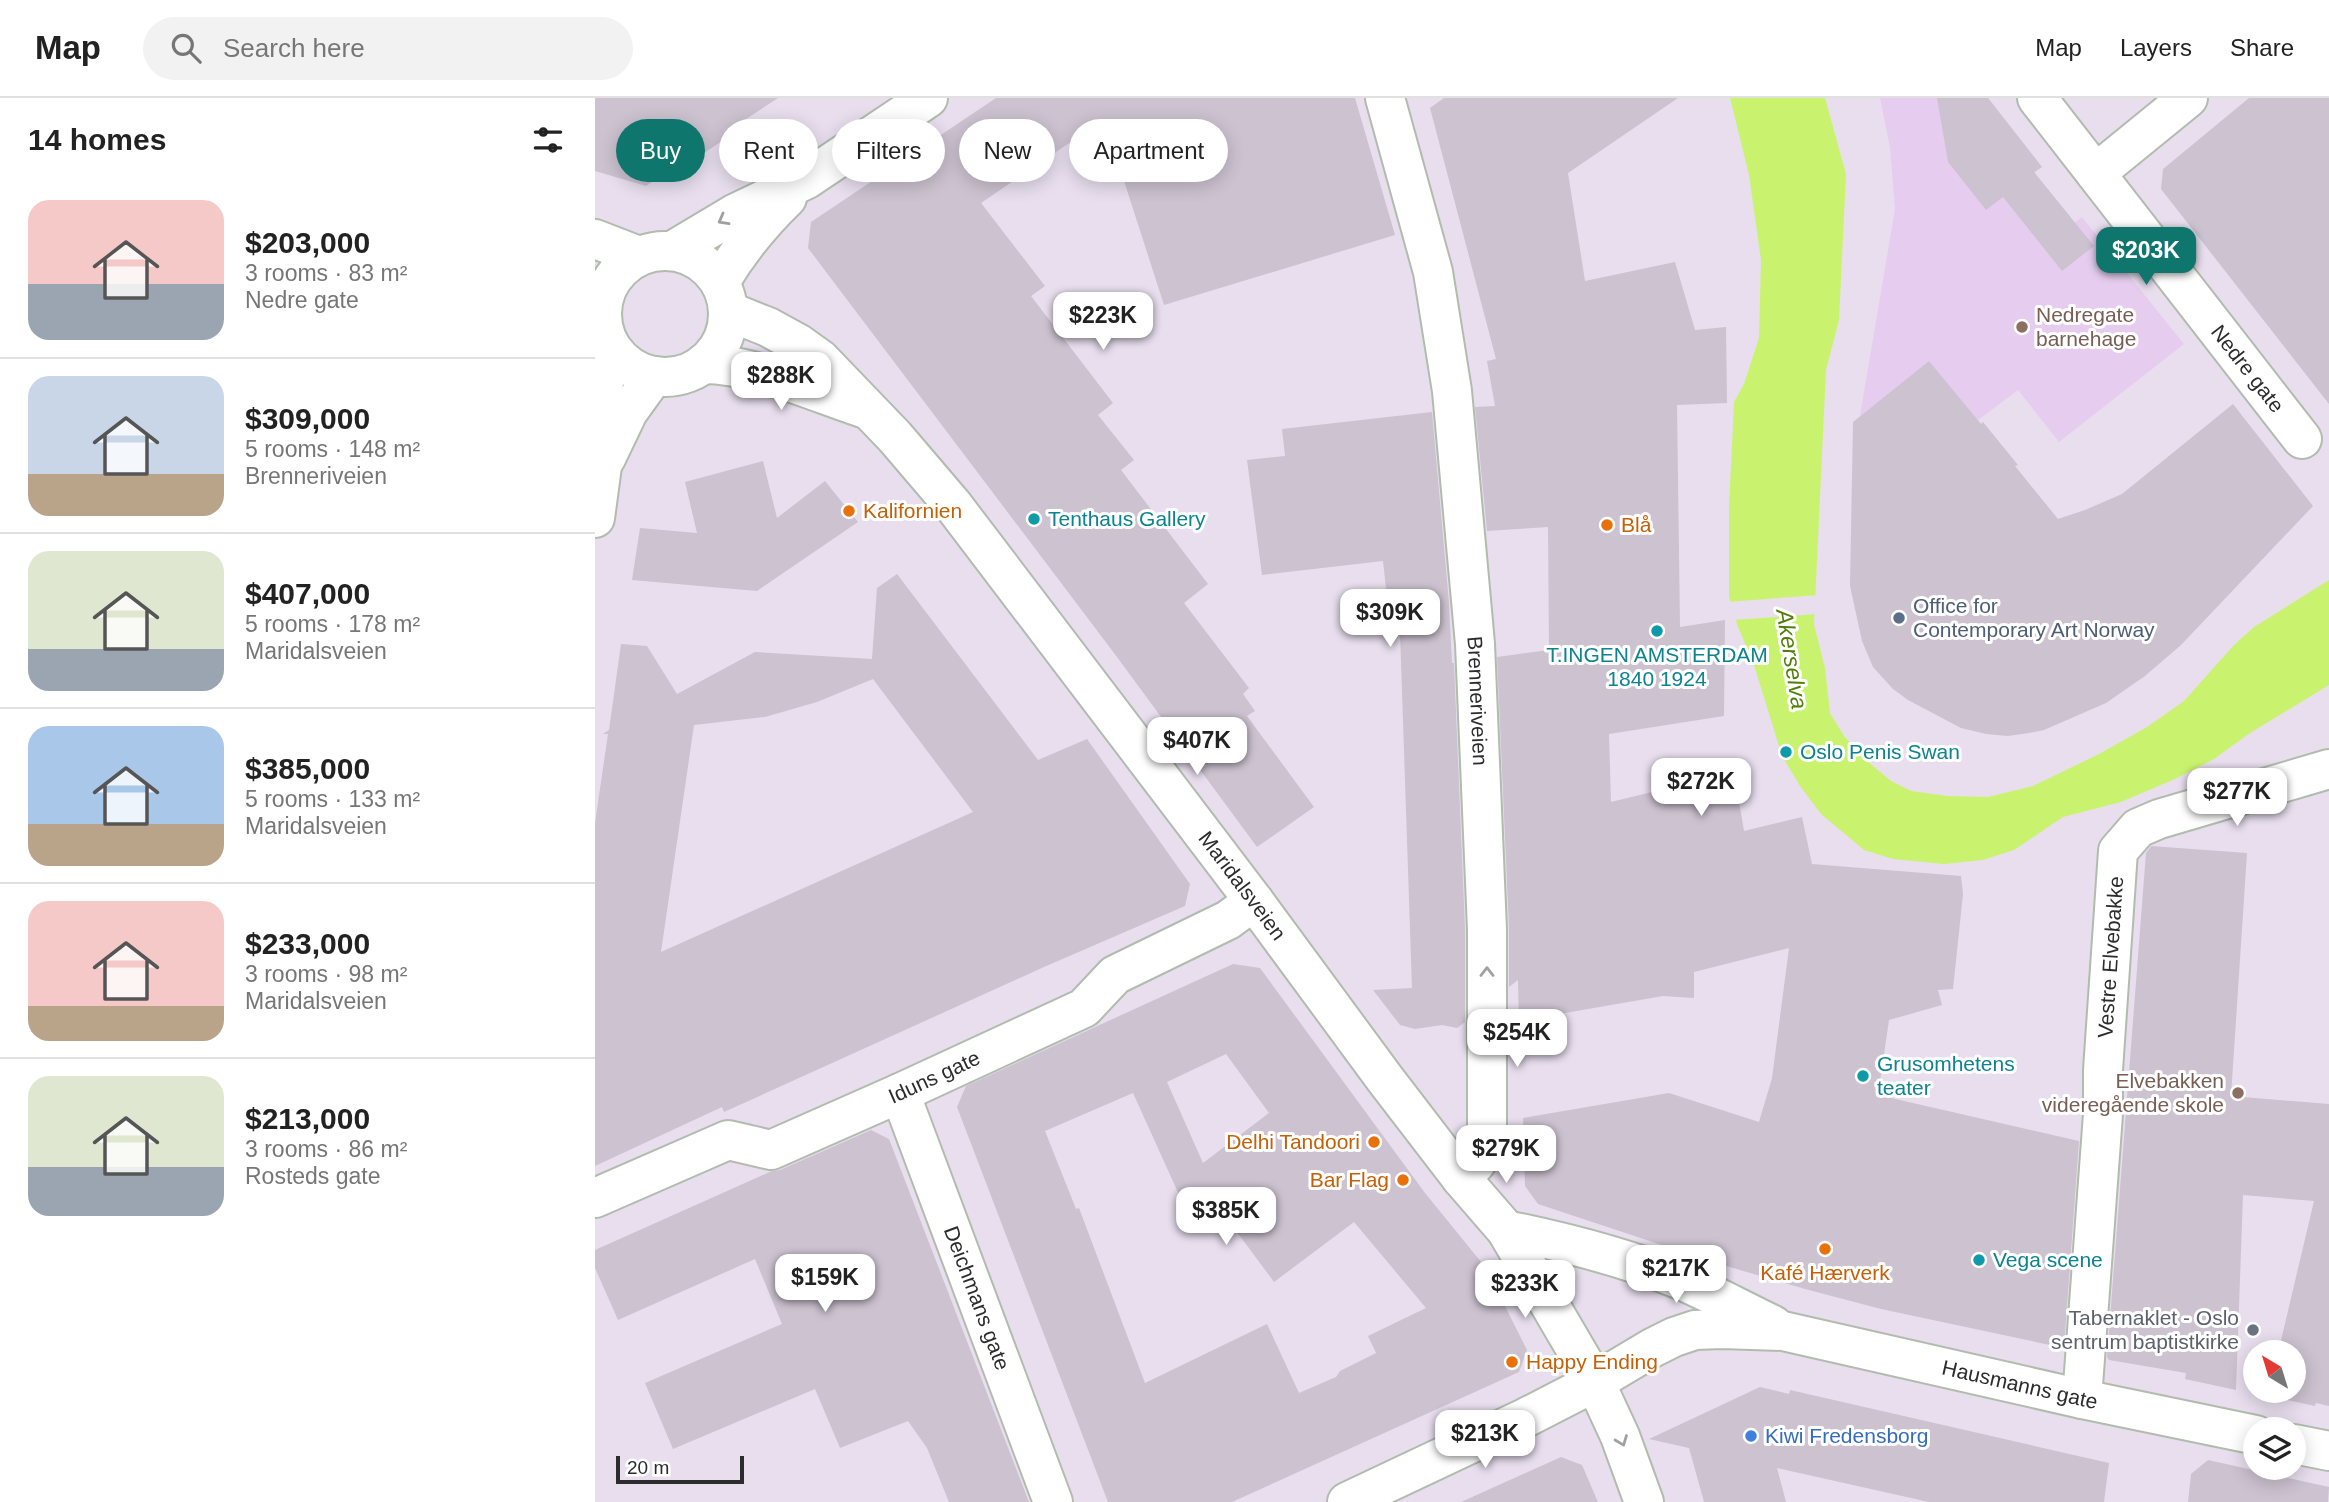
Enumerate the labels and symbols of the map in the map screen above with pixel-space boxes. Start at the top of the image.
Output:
one-way arrow [718,212,731,225]
pin: $203K [2097,228,2195,287]
pin: $223K [1054,292,1152,352]
place label: Nedregate barnehage [2036,303,2136,350]
marker: Nedregate barnehage [2014,319,2030,335]
street label: Nedre gate [2207,320,2289,417]
pin: $288K [732,352,830,412]
place label: Kalifornien [863,499,962,522]
marker: Kalifornien [841,503,857,519]
place label: Tenthaus Gallery [1048,507,1206,530]
marker: Tenthaus Gallery [1026,511,1042,527]
place label: Blå [1621,513,1652,536]
marker: Blå [1599,517,1615,533]
pin: $309K [1341,589,1439,649]
place label: Office for Contemporary Art Norway [1913,594,2155,641]
water label: Akerselva [1771,605,1813,711]
marker: Office for Contemporary Art Norway [1891,610,1907,626]
marker: T.INGEN AMSTERDAM 1840 1924 [1649,623,1665,639]
street label: Brenneriveien [1463,635,1492,766]
place label: T.INGEN AMSTERDAM 1840 1924 [1546,643,1768,690]
pin: $407K [1148,718,1246,777]
place label: Oslo Penis Swan [1800,740,1960,763]
marker: Oslo Penis Swan [1778,744,1794,760]
pin: $272K [1652,758,1750,818]
pin: $277K [2188,768,2286,828]
street label: Maridalsveien [1194,827,1291,944]
street label: Vestre Elvebakke [2093,875,2127,1039]
one-way arrow [1479,966,1495,977]
pin: $254K [1468,1010,1566,1069]
street label: Iduns gate [885,1046,983,1108]
place label: Grusomhetens teater [1877,1052,2015,1099]
marker: Grusomhetens teater [1855,1068,1871,1084]
place label: Elvebakken videregående skole [2042,1069,2224,1116]
marker: Elvebakken videregående skole [2230,1085,2246,1101]
pin: $279K [1457,1126,1555,1185]
place label: Delhi Tandoori [1226,1130,1360,1153]
marker: Delhi Tandoori [1366,1134,1382,1150]
place label: Bar Flag [1310,1168,1389,1191]
marker: Bar Flag [1395,1172,1411,1188]
pin: $385K [1177,1188,1275,1247]
street label: Deichmans gate [940,1223,1015,1373]
marker: Kafé Hærverk [1817,1241,1833,1257]
pin: $217K [1627,1246,1725,1305]
place label: Vega scene [1993,1248,2103,1271]
marker: Vega scene [1971,1252,1987,1268]
pin: $159K [776,1254,874,1314]
pin: $233K [1476,1260,1574,1320]
place label: Kafé Hærverk [1760,1261,1890,1284]
place label: Tabernaklet - Oslo sentrum baptistkirke [2051,1306,2239,1353]
marker: Tabernaklet - Oslo sentrum baptistkirke [2245,1322,2261,1338]
north arrow [2243,1340,2307,1404]
place label: Happy Ending [1526,1350,1658,1373]
marker: Happy Ending [1504,1354,1520,1370]
street label: Hausmanns gate [1940,1356,2100,1413]
pin: $213K [1436,1410,1534,1470]
place label: Kiwi Fredensborg [1765,1424,1928,1447]
marker: Kiwi Fredensborg [1743,1428,1759,1444]
one-way arrow [1613,1434,1627,1446]
scale bar [616,1453,744,1485]

